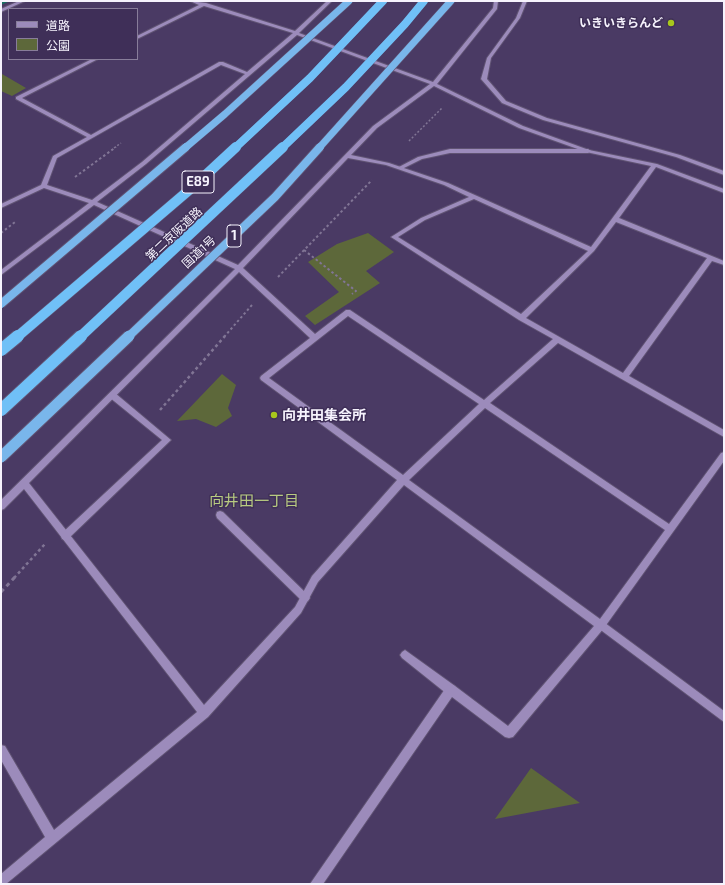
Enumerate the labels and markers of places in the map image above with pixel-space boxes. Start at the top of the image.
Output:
place label: いきいきらんど [579,16,663,30]
marker: いきいきらんど [666,18,676,28]
place label: 向井田集会所 [282,407,366,423]
marker: 向井田集会所 [269,410,279,420]

